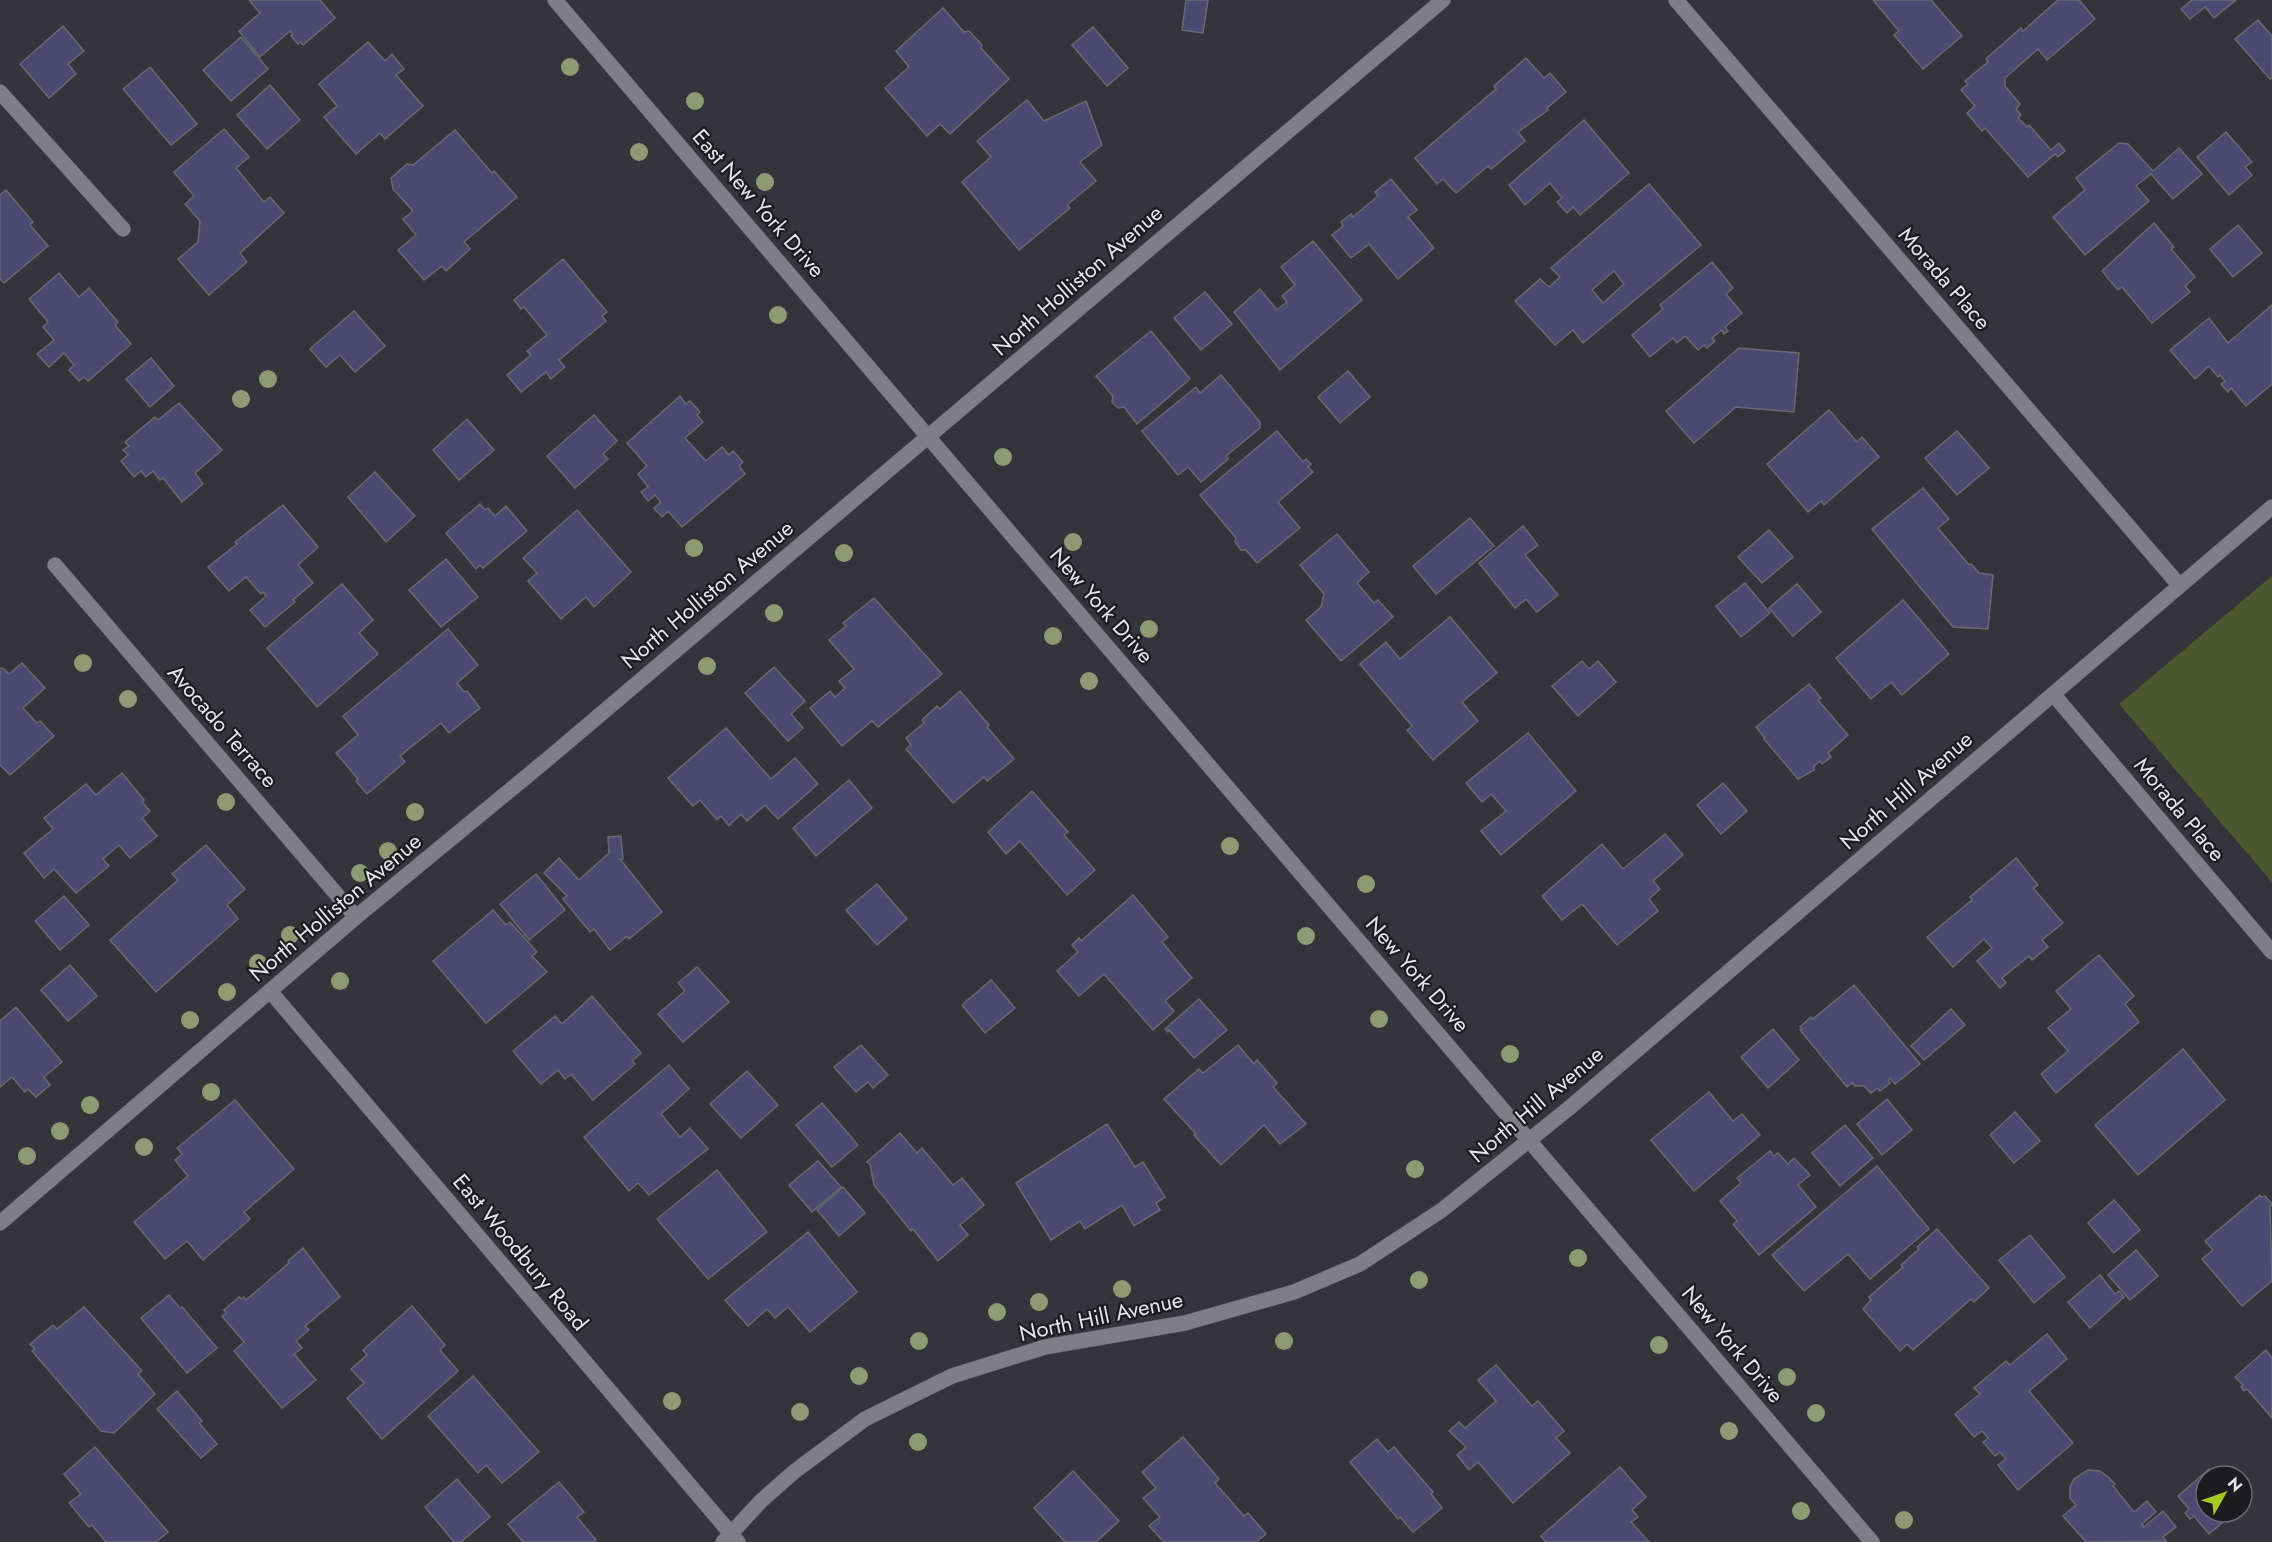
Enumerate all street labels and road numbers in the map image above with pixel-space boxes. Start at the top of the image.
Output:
street label: East New York Drive [685,122,833,284]
street label: North Holliston Avenue [985,197,1169,363]
street label: Morada Place [1891,219,1999,337]
street label: North Holliston Avenue [614,512,800,676]
street label: New York Drive [1043,540,1161,670]
street label: Avocado Terrace [160,657,286,795]
street label: North Hill Avenue [1833,723,1979,857]
street label: Morada Place [2127,750,2233,868]
street label: North Holliston Avenue [242,825,428,989]
street label: New York Drive [1359,909,1477,1039]
street label: North Hill Avenue [1462,1038,1610,1170]
street label: East Woodbury Road [446,1167,596,1337]
street label: New York Drive [1674,1278,1792,1410]
street label: North Hill Avenue [1016,1283,1186,1349]

